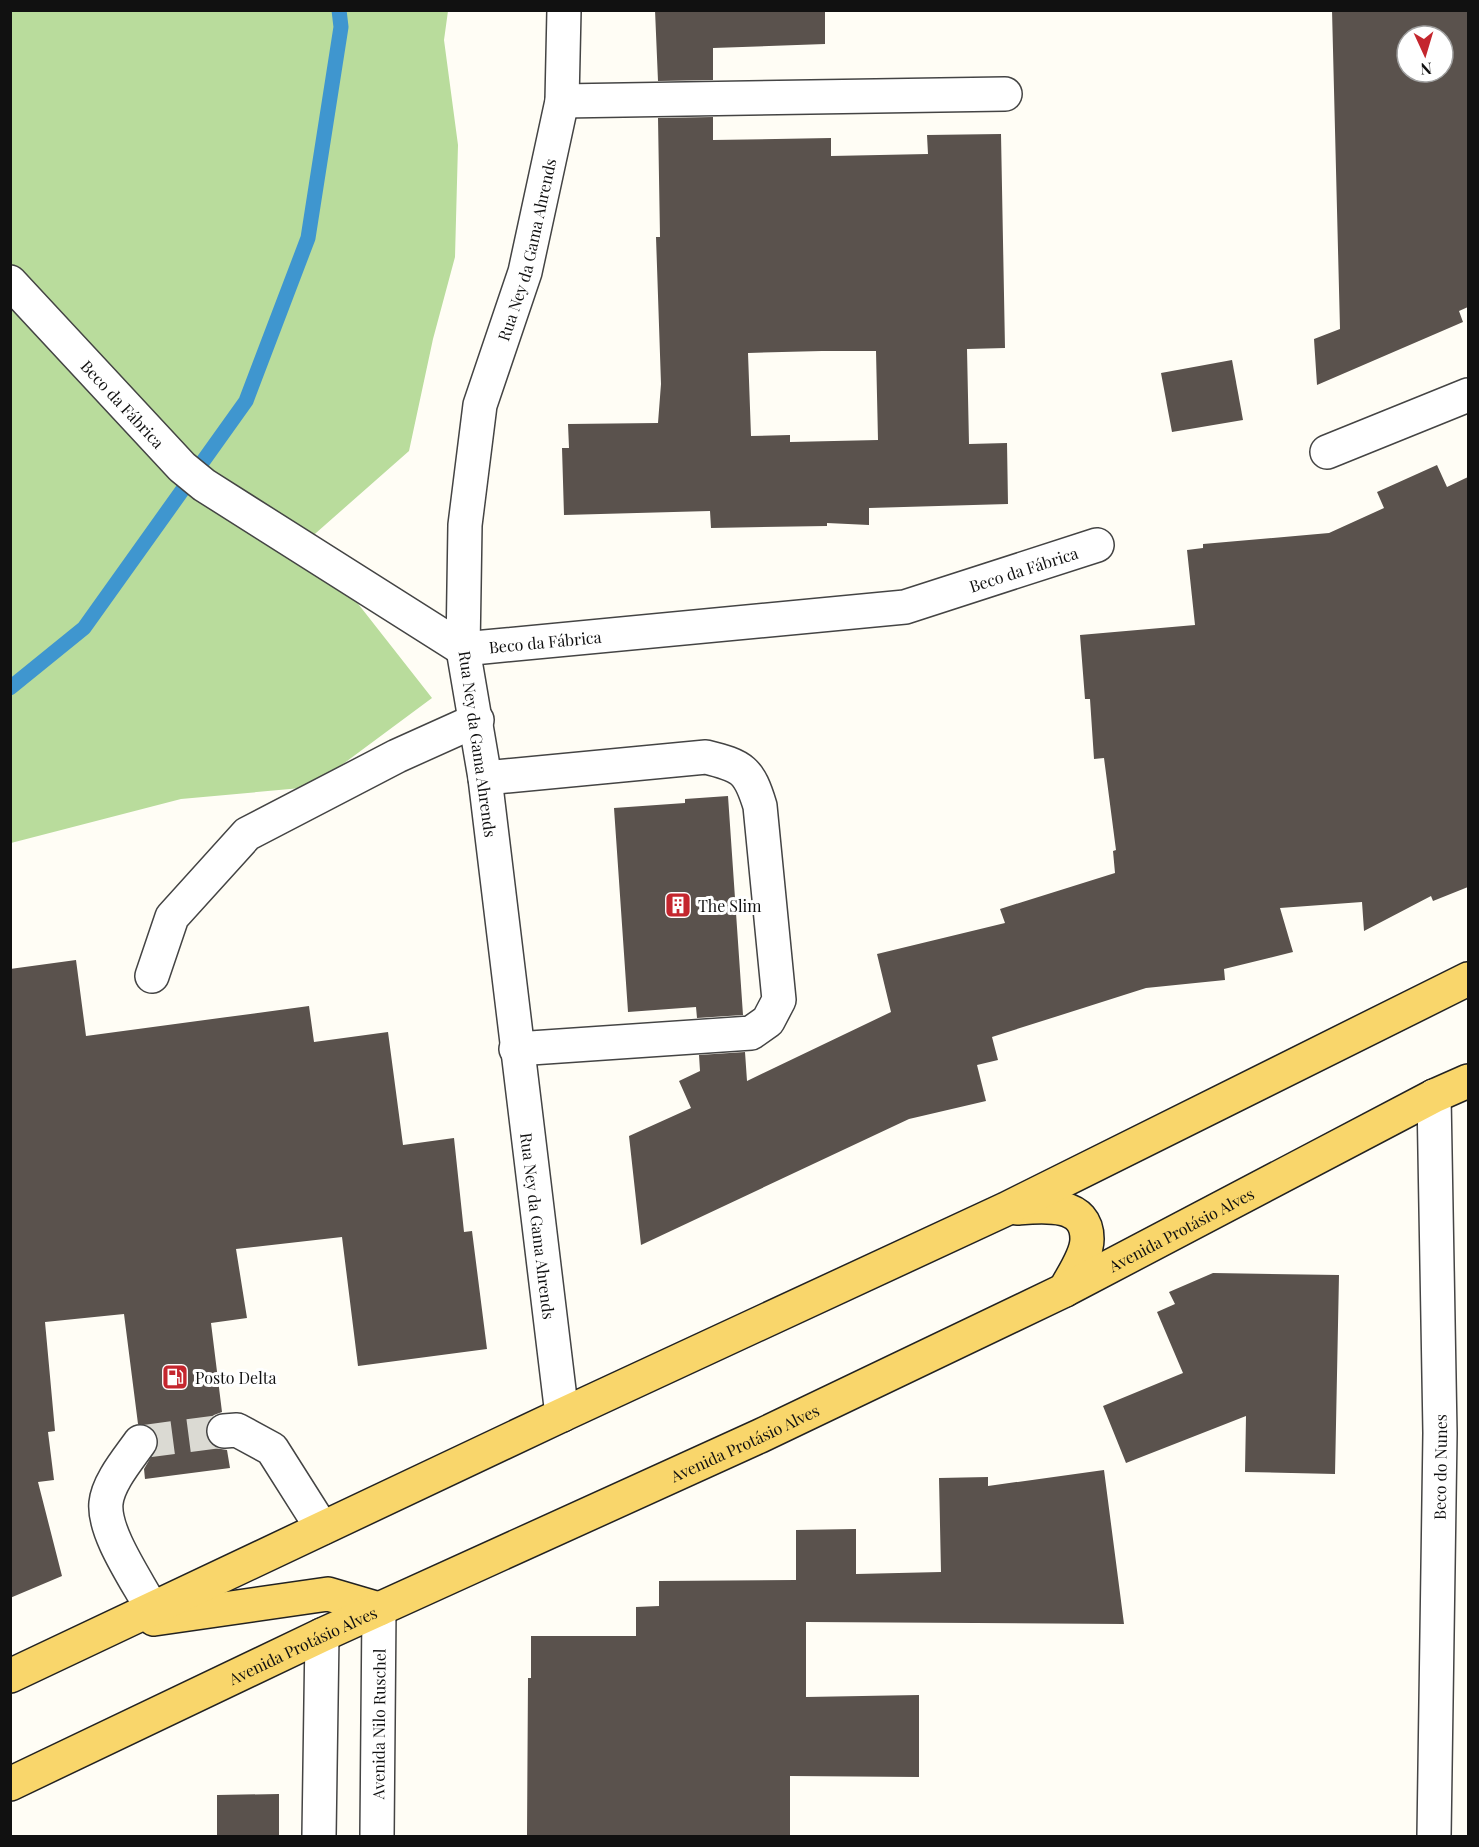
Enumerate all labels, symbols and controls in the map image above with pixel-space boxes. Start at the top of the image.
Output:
north arrow [1395,24,1455,84]
text: N [1419,59,1433,80]
street label: Rua Ney da Gama Ahrends [492,156,560,343]
street label: Beco da Fábrica [77,355,169,452]
street label: Beco da Fábrica [966,541,1080,596]
street label: Beco da Fábrica [488,625,602,657]
street label: Rua Ney da Gama Ahrends [455,649,501,839]
building icon: The Slim [663,890,693,920]
place label: The Slim [698,895,761,916]
street label: Rua Ney da Gama Ahrends [516,1131,560,1321]
street label: Avenida Protásio Alves [1104,1182,1257,1276]
fuel station icon: Posto Delta [160,1362,190,1392]
place label: Posto Delta [195,1367,276,1388]
street label: Avenida Protásio Alves [666,1399,822,1486]
street label: Beco do Nunes [1428,1414,1451,1520]
street label: Avenida Protásio Alves [224,1601,380,1689]
street label: Avenida Nilo Ruschel [367,1648,389,1801]

